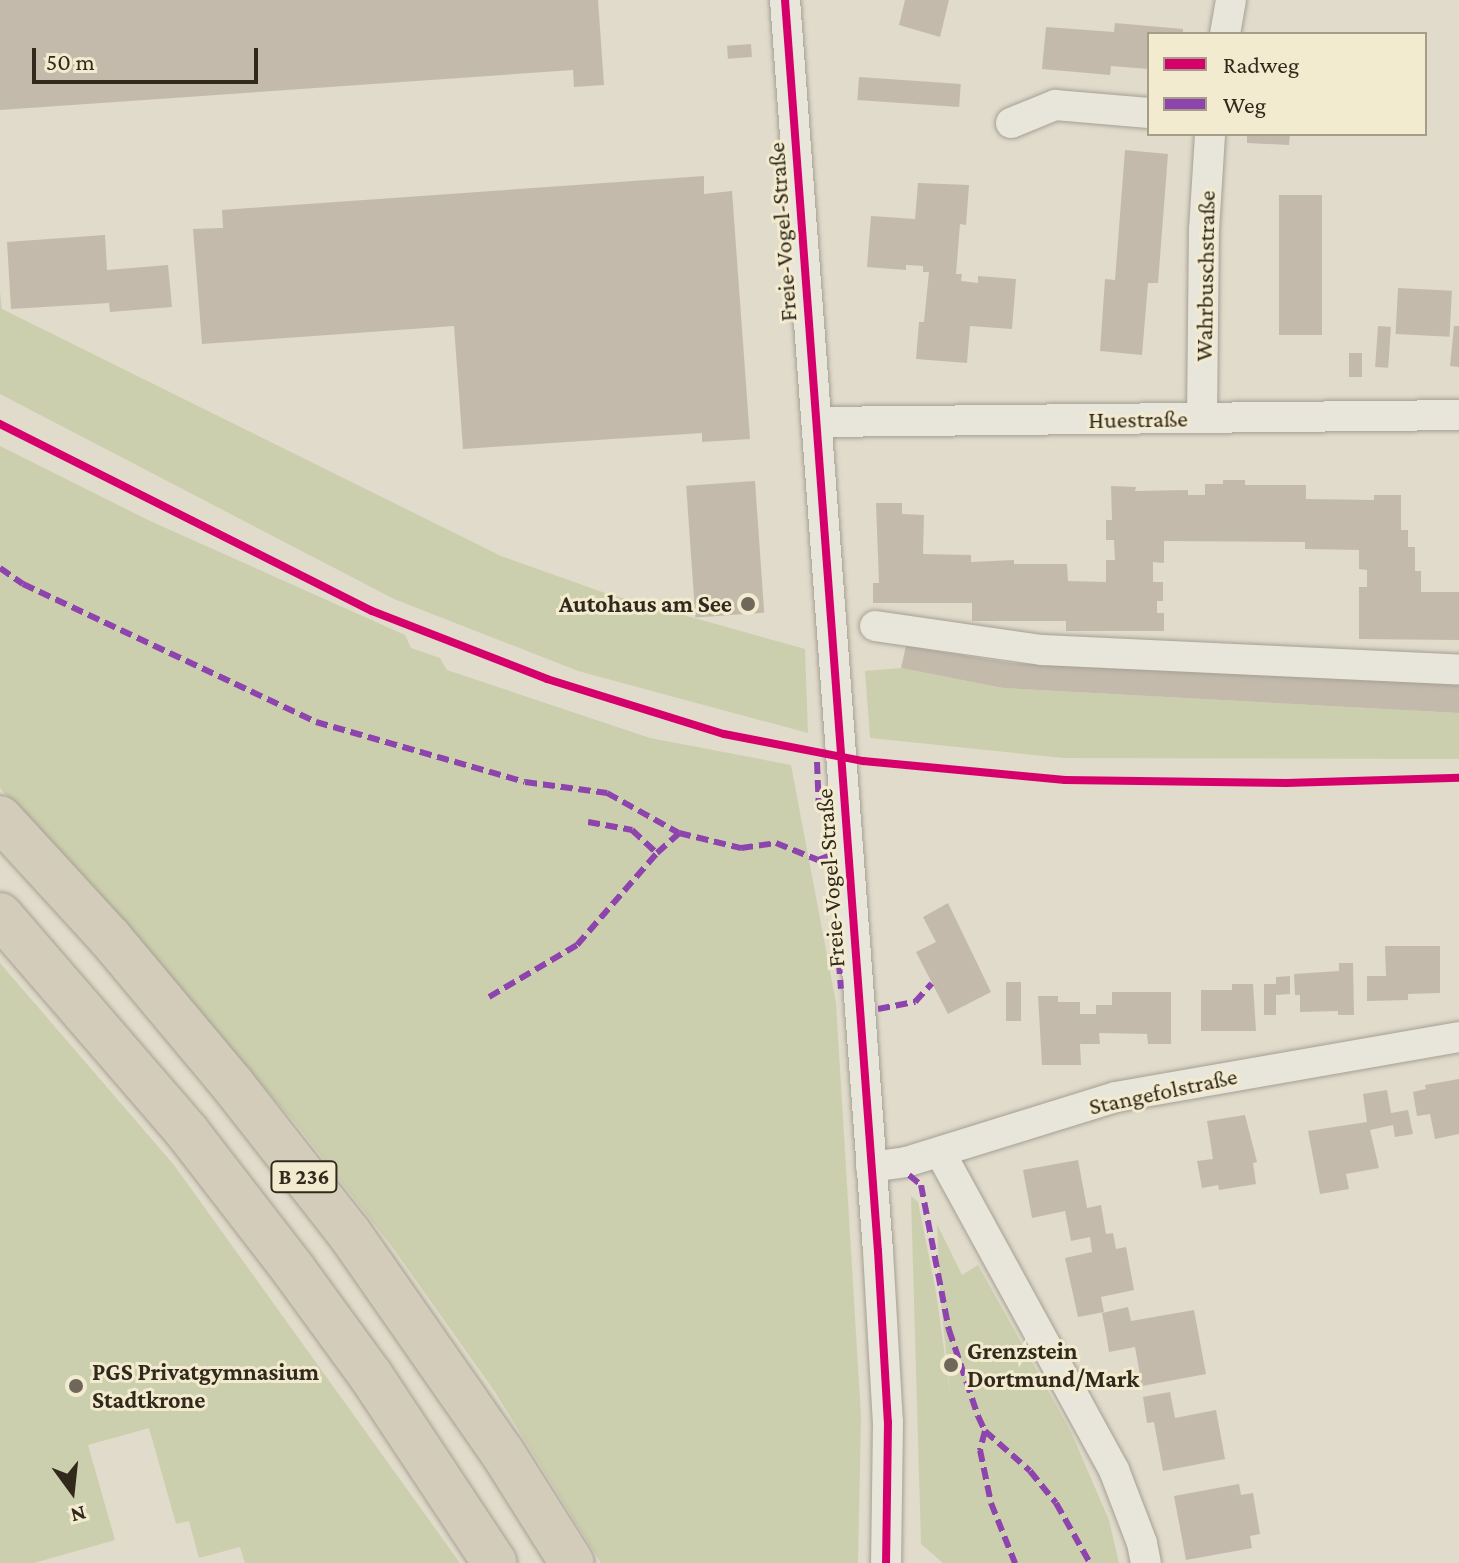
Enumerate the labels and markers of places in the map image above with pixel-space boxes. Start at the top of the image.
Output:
place label: Autohaus am See [559,590,732,618]
marker: Autohaus am See [739,595,757,613]
place label: Grenzstein Dortmund/Mark [967,1337,1139,1393]
marker: Grenzstein Dortmund/Mark [942,1356,960,1374]
place label: PGS Privatgymnasium Stadtkrone [92,1358,319,1414]
marker: PGS Privatgymnasium Stadtkrone [67,1377,85,1395]

